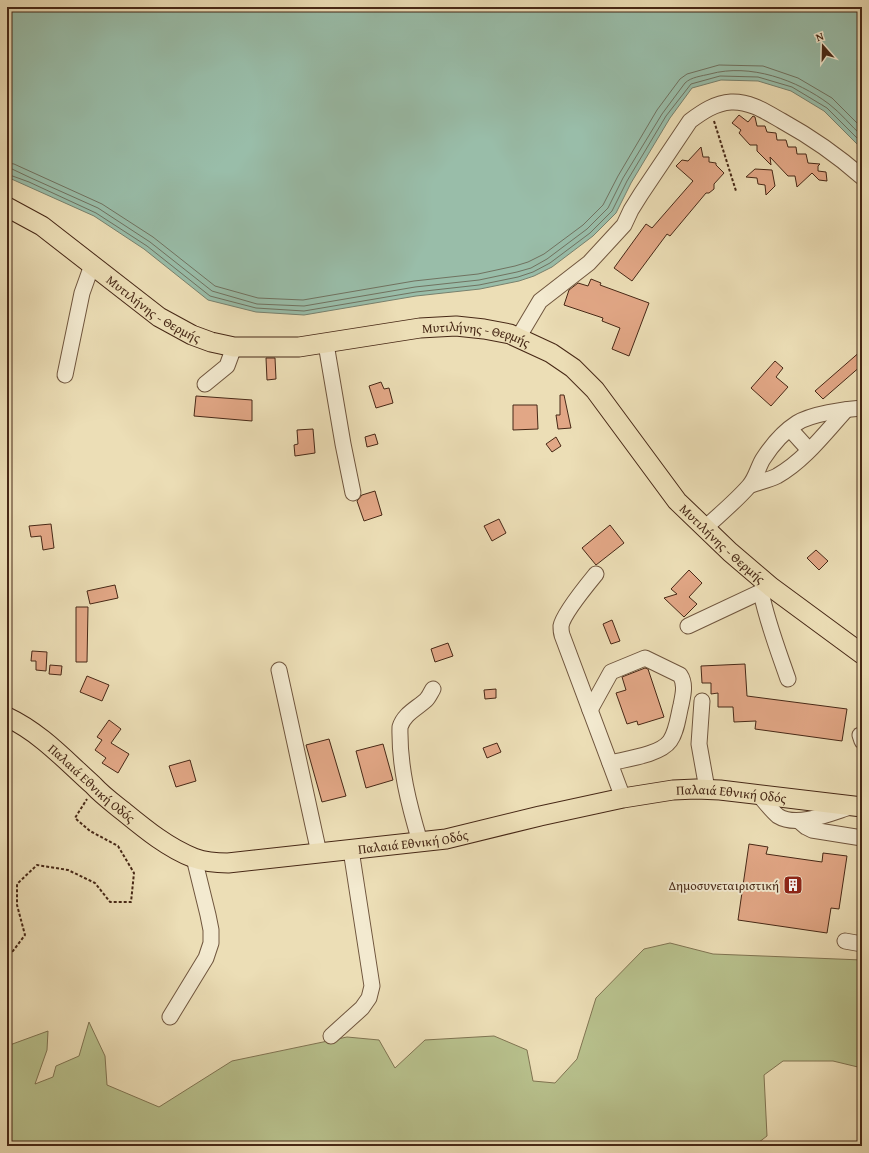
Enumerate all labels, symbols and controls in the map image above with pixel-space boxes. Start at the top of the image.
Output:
north arrow [803,26,843,66]
text: N [813,28,826,45]
street label: Μυτιλήνης - Θερμής [102,270,204,347]
street label: Μυτιλήνης - Θερμής [421,316,534,352]
street label: Μυτιλήνης - Θερμής [676,499,770,588]
street label: Παλαιά Εθνική Οδός [44,739,140,827]
street label: Παλαιά Εθνική Οδός [676,779,788,807]
street label: Παλαιά Εθνική Οδός [357,824,470,858]
building icon: Δημοσυνεταιριστική [782,874,804,896]
place label: Δημοσυνεταιριστική [669,876,779,895]

